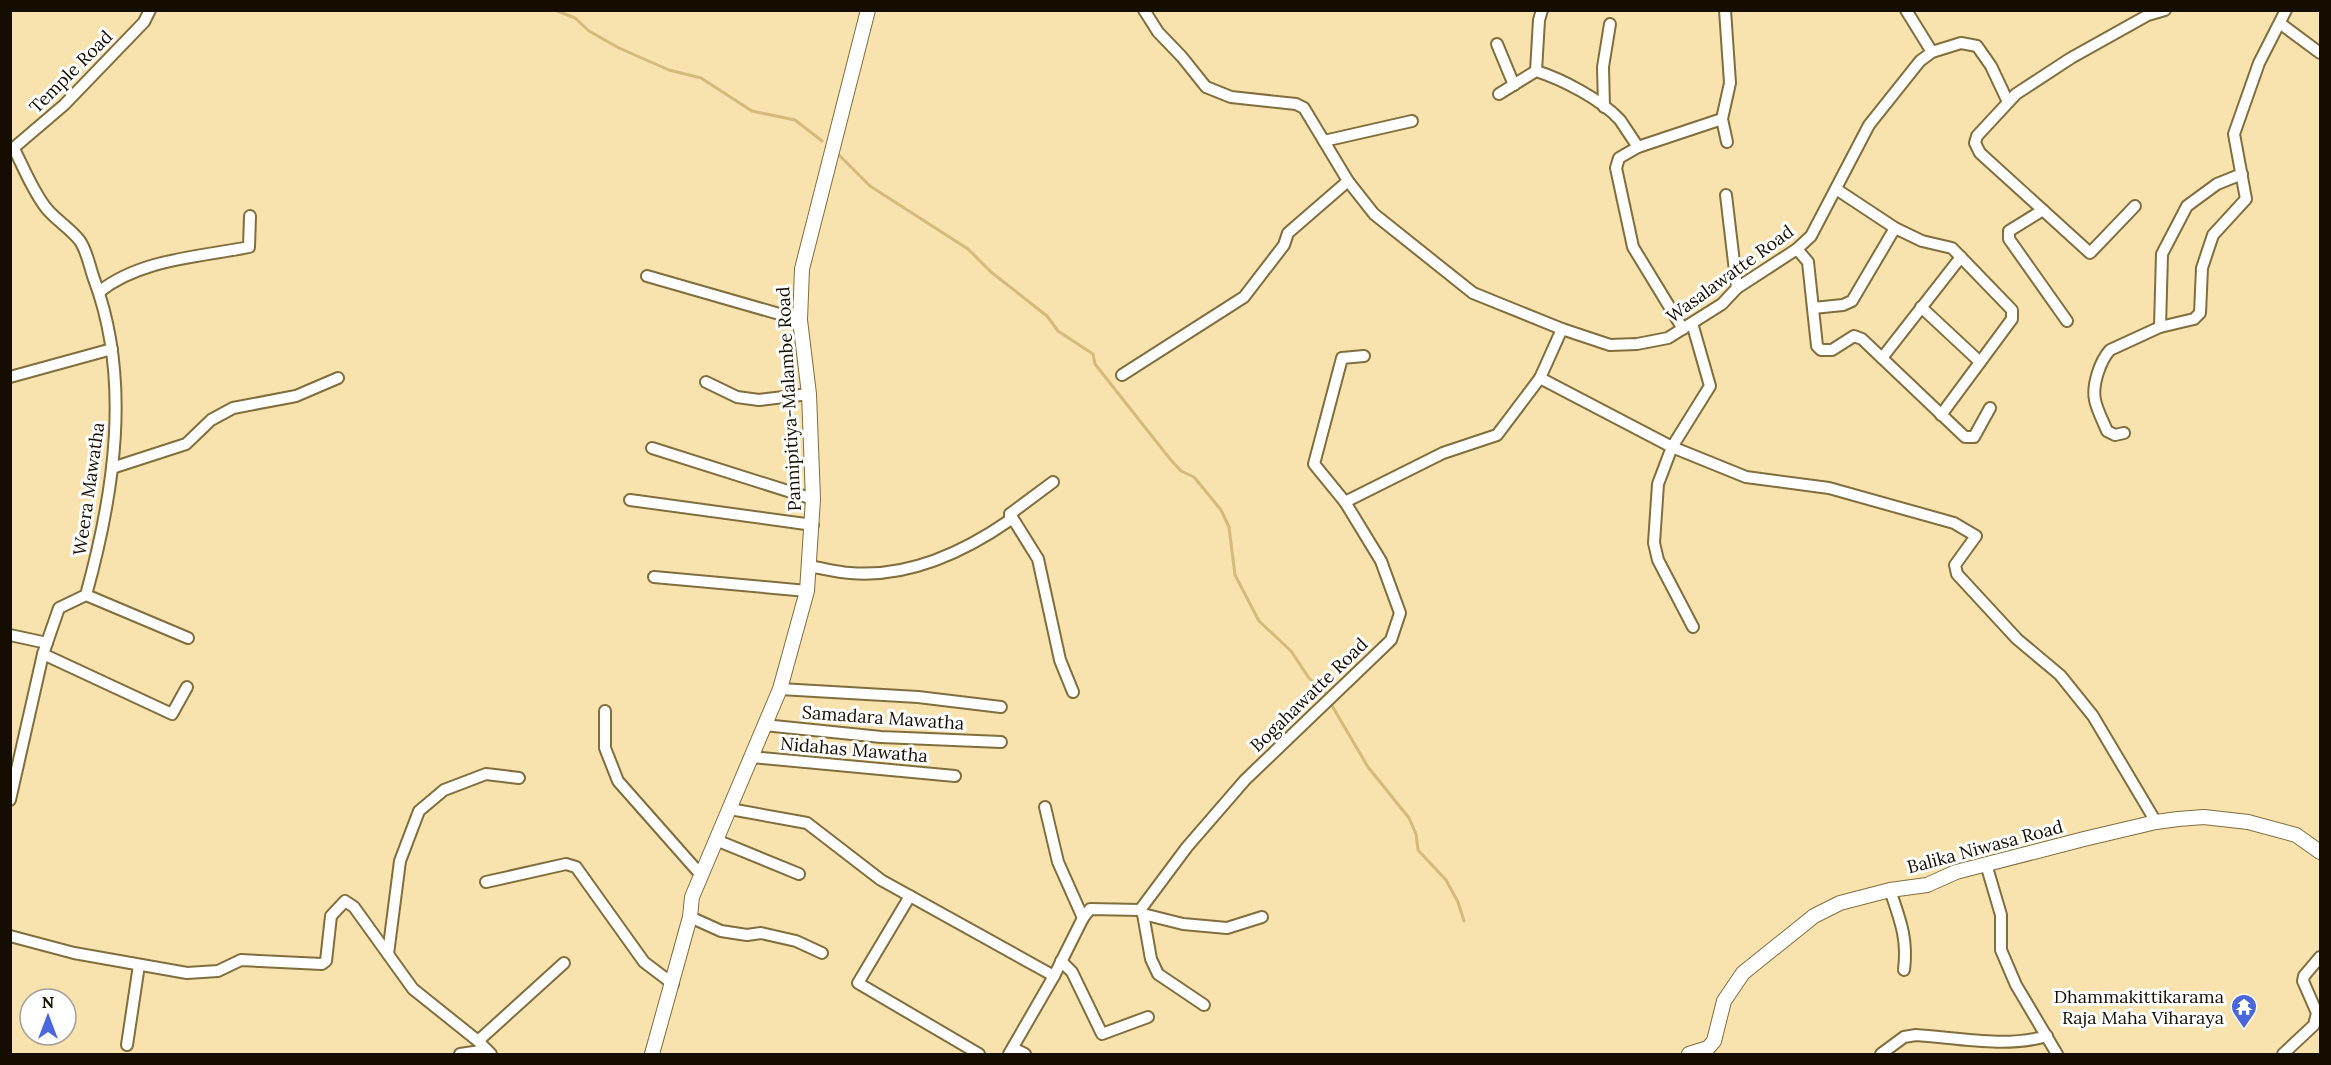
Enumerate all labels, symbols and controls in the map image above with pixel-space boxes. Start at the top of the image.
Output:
street label: Temple Road [24,25,117,118]
street label: Wasalawatte Road [1662,220,1798,328]
street label: Pannipitiya-Malambe Road [771,286,806,512]
street label: Weera Mawatha [68,421,109,557]
street label: Bogahawatte Road [1245,633,1372,757]
street label: Samadara Mawatha [801,700,965,735]
street label: Nidahas Mawatha [779,732,929,767]
street label: Balika Niwasa Road [1904,815,2066,878]
place label: Dhammakittikarama Raja Maha Viharaya [2054,985,2224,1029]
north arrow [18,987,78,1047]
text: N [42,992,54,1012]
temple icon: Dhammakittikarama Raja Maha Viharaya [2229,992,2259,1030]

